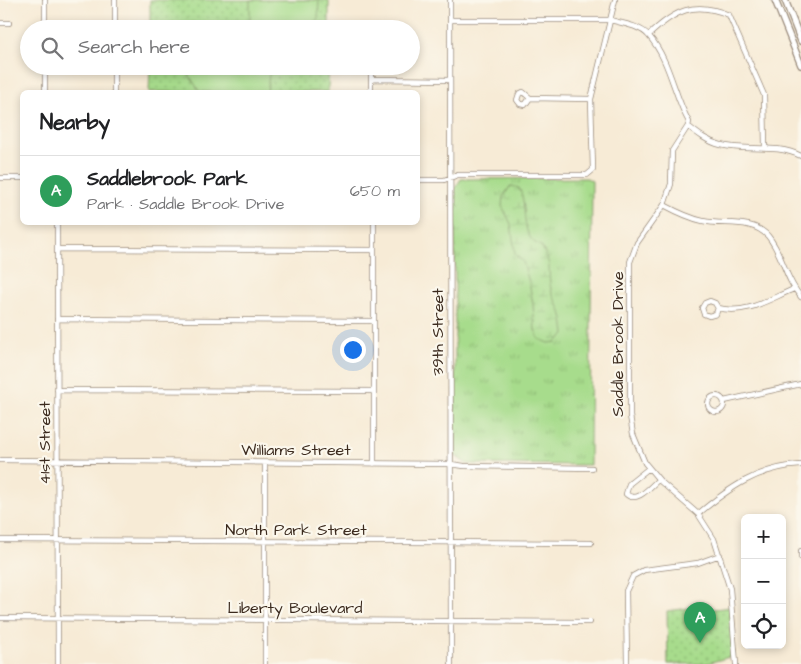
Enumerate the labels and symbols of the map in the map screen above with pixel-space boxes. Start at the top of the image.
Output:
street label: Saddle Brook Drive [607,271,629,417]
street label: 39th Street [427,288,449,376]
your location [340,337,366,363]
street label: 41st Street [34,401,56,485]
street label: Williams Street [241,439,351,461]
street label: North Park Street [225,519,367,541]
street label: Liberty Boulevard [228,597,362,620]
pin: A [684,602,716,643]

